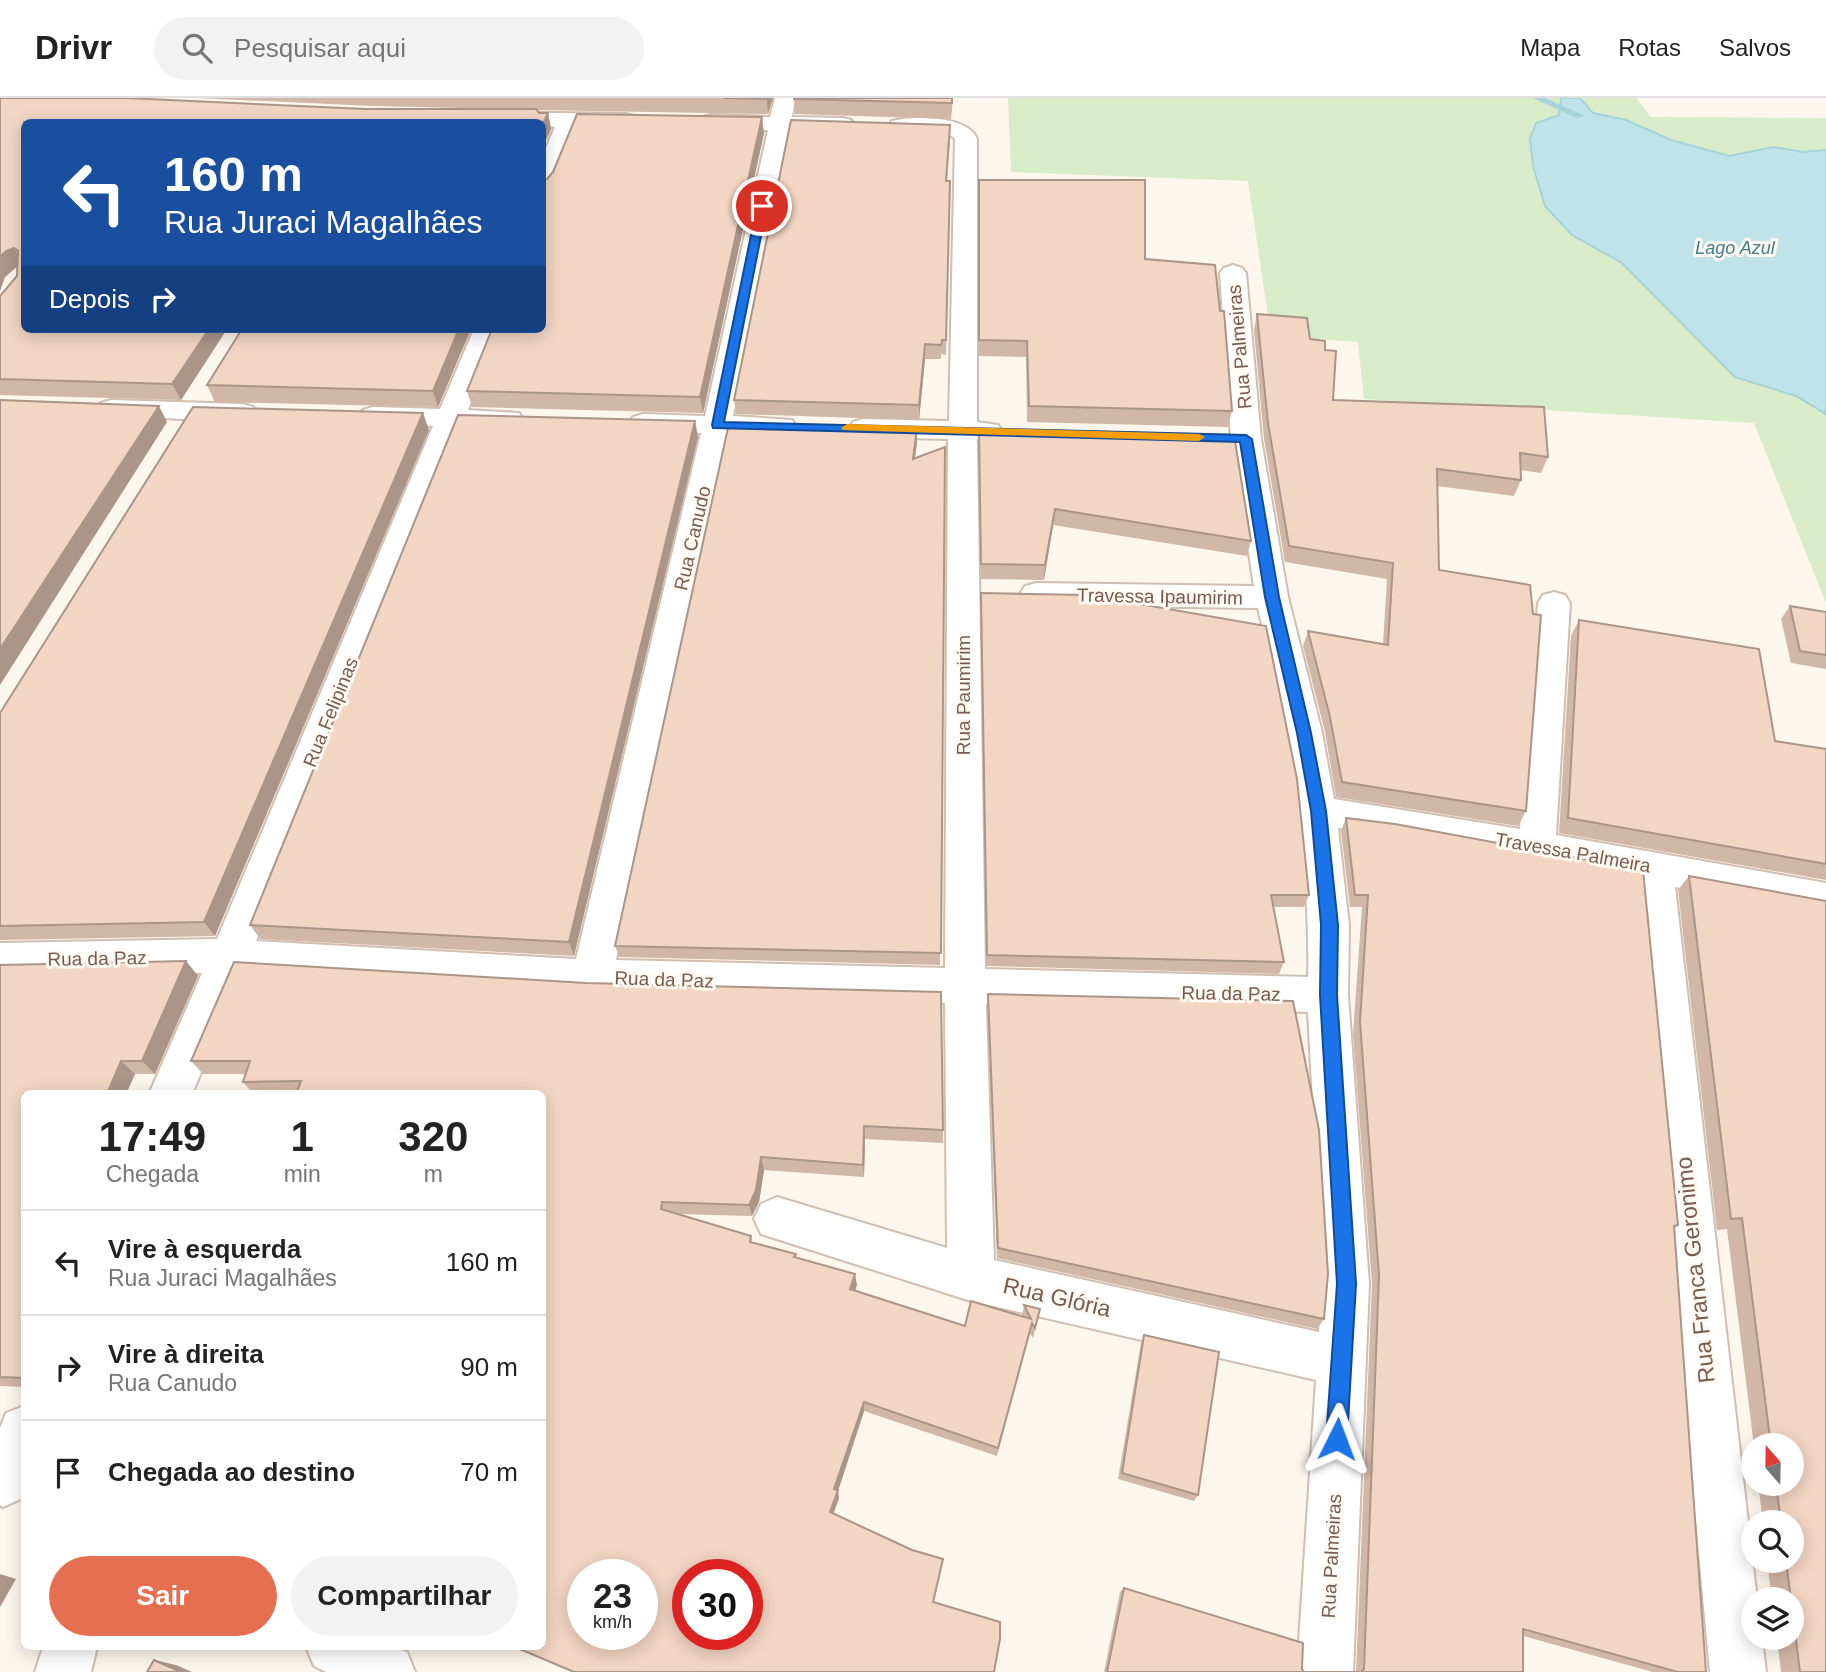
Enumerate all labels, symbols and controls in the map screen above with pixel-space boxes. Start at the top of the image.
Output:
search box [154,17,644,80]
text: Drivr [35,29,112,66]
icon: search [178,29,216,67]
text: Pesquisar aqui [234,33,406,63]
text: Mapa [1520,34,1580,61]
text: Rotas [1618,34,1681,61]
text: Salvos [1719,34,1791,61]
icon: left [49,147,140,238]
text: 160 m [164,147,303,201]
pin [732,176,792,236]
icon: arrive [743,187,781,225]
text: Rua Juraci Magalhães [164,204,482,240]
water label: Lago Azul [1695,238,1776,258]
icon: right [144,280,182,318]
text: Depois [49,284,130,314]
street label: Rua Palmeiras [1224,284,1255,410]
street label: Rua Canudo [670,484,715,592]
street label: Travessa Ipaumirim [1077,585,1243,608]
street label: Rua Paumirim [953,635,974,755]
street label: Rua Felipinas [299,654,362,770]
street label: Travessa Palmeira [1493,828,1653,877]
street label: Rua da Paz [47,947,147,970]
street label: Rua da Paz [614,967,714,992]
street label: Rua da Paz [1181,982,1281,1005]
text: 17:49 [99,1113,206,1160]
text: 1 [290,1113,314,1160]
text: 320 [398,1113,468,1160]
street label: Rua Franca Geronimo [1670,1155,1720,1385]
text: Chegada [106,1161,199,1187]
text: min [284,1161,321,1187]
text: m [424,1161,443,1187]
text: Vire à esquerda [108,1234,301,1264]
icon: left [49,1244,87,1282]
text: 160 m [446,1247,518,1277]
text: Rua Juraci Magalhães [108,1265,337,1291]
street label: Rua Glória [1001,1272,1114,1322]
text: Vire à direita [108,1339,264,1369]
icon: right [49,1349,87,1387]
text: 90 m [460,1352,518,1382]
text: Rua Canudo [108,1370,237,1396]
position arrow [1300,1402,1374,1476]
north arrow [1741,1433,1804,1496]
map controls [1741,1433,1804,1650]
icon: arrive [49,1454,87,1492]
text: Chegada ao destino [108,1457,355,1487]
text: 70 m [460,1457,518,1487]
street label: Rua Palmeiras [1318,1493,1345,1619]
button: search [1741,1510,1804,1573]
button: Sair [49,1556,277,1636]
button: Compartilhar [291,1556,518,1636]
speed limit sign: 30 [672,1559,763,1650]
text: 23 [593,1576,632,1615]
button: layers [1741,1587,1804,1650]
text: km/h [593,1612,632,1632]

